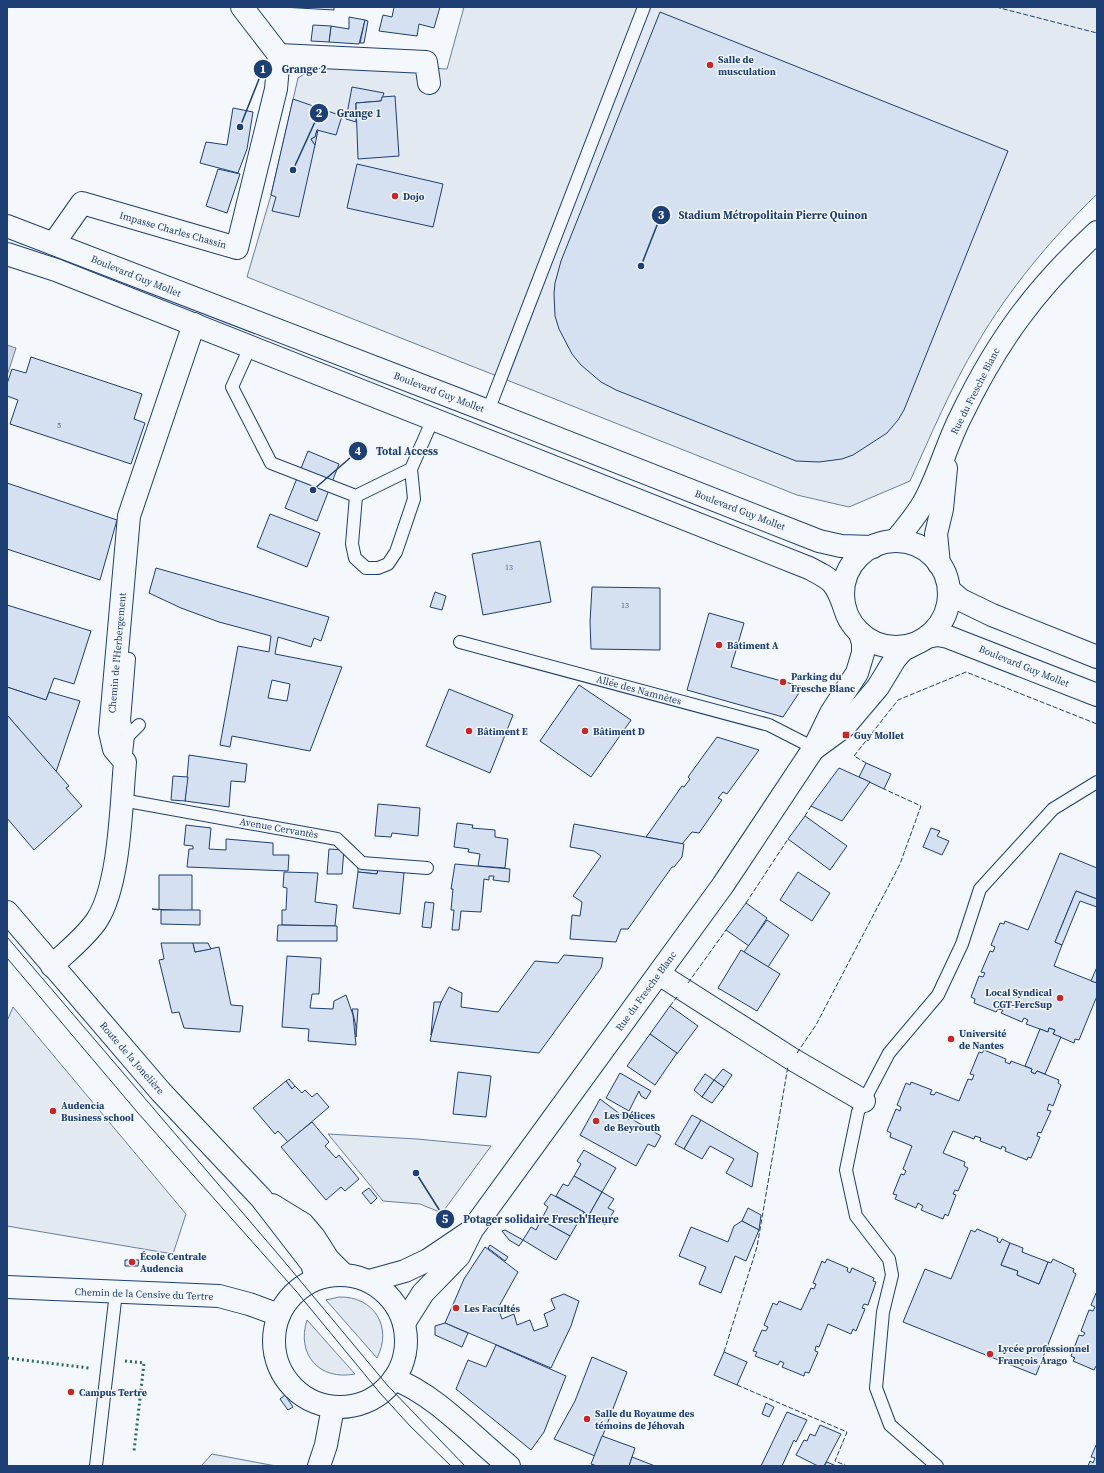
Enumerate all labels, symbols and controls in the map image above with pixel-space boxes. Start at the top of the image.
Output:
place label: Salle de musculation [718,53,776,78]
callout: Grange 2 [253,57,334,80]
marker: Salle de musculation [705,60,715,70]
text: 1 [260,61,266,77]
text: Grange 2 [282,62,326,77]
callout: Grange 1 [309,101,390,124]
text: 2 [316,105,323,121]
text: Grange 1 [337,106,381,121]
place label: Dojo [403,190,425,203]
marker: Dojo [390,191,400,201]
callout: Stadium Métropolitain Pierre Quinon [651,203,876,226]
text: 3 [658,207,665,223]
street label: Impasse Charles Chassin [118,208,228,252]
text: Stadium Métropolitain Pierre Quinon [678,208,868,223]
street label: Boulevard Guy Mollet [89,252,184,300]
street label: Rue du Fresche Blanc [947,345,1003,437]
street label: Boulevard Guy Mollet [392,369,487,416]
house number: 5 [57,420,61,431]
callout: Total Access [348,440,446,463]
text: 4 [355,443,362,459]
text: Total Access [376,444,438,459]
street label: Boulevard Guy Mollet [693,487,788,534]
house number: 13 [505,562,513,573]
street label: Chemin de l'Herbergement [105,591,129,714]
house number: 13 [621,600,629,611]
place label: Bâtiment A [727,639,779,652]
marker: Bâtiment A [714,640,724,650]
street label: Boulevard Guy Mollet [977,642,1072,690]
place label: Parking du Fresche Blanc [791,670,855,695]
street label: Allée des Namnètes [595,672,683,708]
marker: Parking du Fresche Blanc [778,677,788,687]
place label: Bâtiment E [477,725,528,738]
place label: Bâtiment D [593,725,645,738]
marker: Bâtiment E [464,726,474,736]
marker: Bâtiment D [580,726,590,736]
place label: Guy Mollet [854,729,904,742]
marker: Guy Mollet [841,730,851,740]
street label: Avenue Cervantès [239,815,319,841]
street label: Rue du Fresche Blanc [613,948,679,1034]
place label: Local Syndical CGT-FercSup [985,986,1052,1011]
marker: Local Syndical CGT-FercSup [1055,993,1065,1003]
street label: Route de la Jonelière [97,1019,167,1097]
place label: Université de Nantes [959,1027,1006,1052]
marker: Université de Nantes [946,1034,956,1044]
place label: Audencia Business school [61,1099,134,1124]
marker: Audencia Business school [48,1106,58,1116]
place label: Les Délices de Beyrouth [604,1109,660,1134]
marker: Les Délices de Beyrouth [591,1116,601,1126]
callout: Potager solidaire Fresch'Heure [435,1207,627,1230]
text: 5 [442,1211,449,1227]
text: Potager solidaire Fresch'Heure [463,1212,619,1227]
place label: École Centrale Audencia [140,1250,206,1275]
marker: École Centrale Audencia [127,1257,137,1267]
street label: Chemin de la Censive du Tertre [74,1285,214,1303]
place label: Les Facultés [464,1302,520,1315]
marker: Les Facultés [451,1303,461,1313]
place label: Lycée professionnel François Arago [998,1342,1089,1367]
marker: Lycée professionnel François Arago [985,1349,995,1359]
place label: Campus Tertre [79,1386,147,1399]
marker: Campus Tertre [66,1387,76,1397]
place label: Salle du Royaume des témoins de Jéhovah [595,1407,695,1432]
marker: Salle du Royaume des témoins de Jéhovah [582,1414,592,1424]

